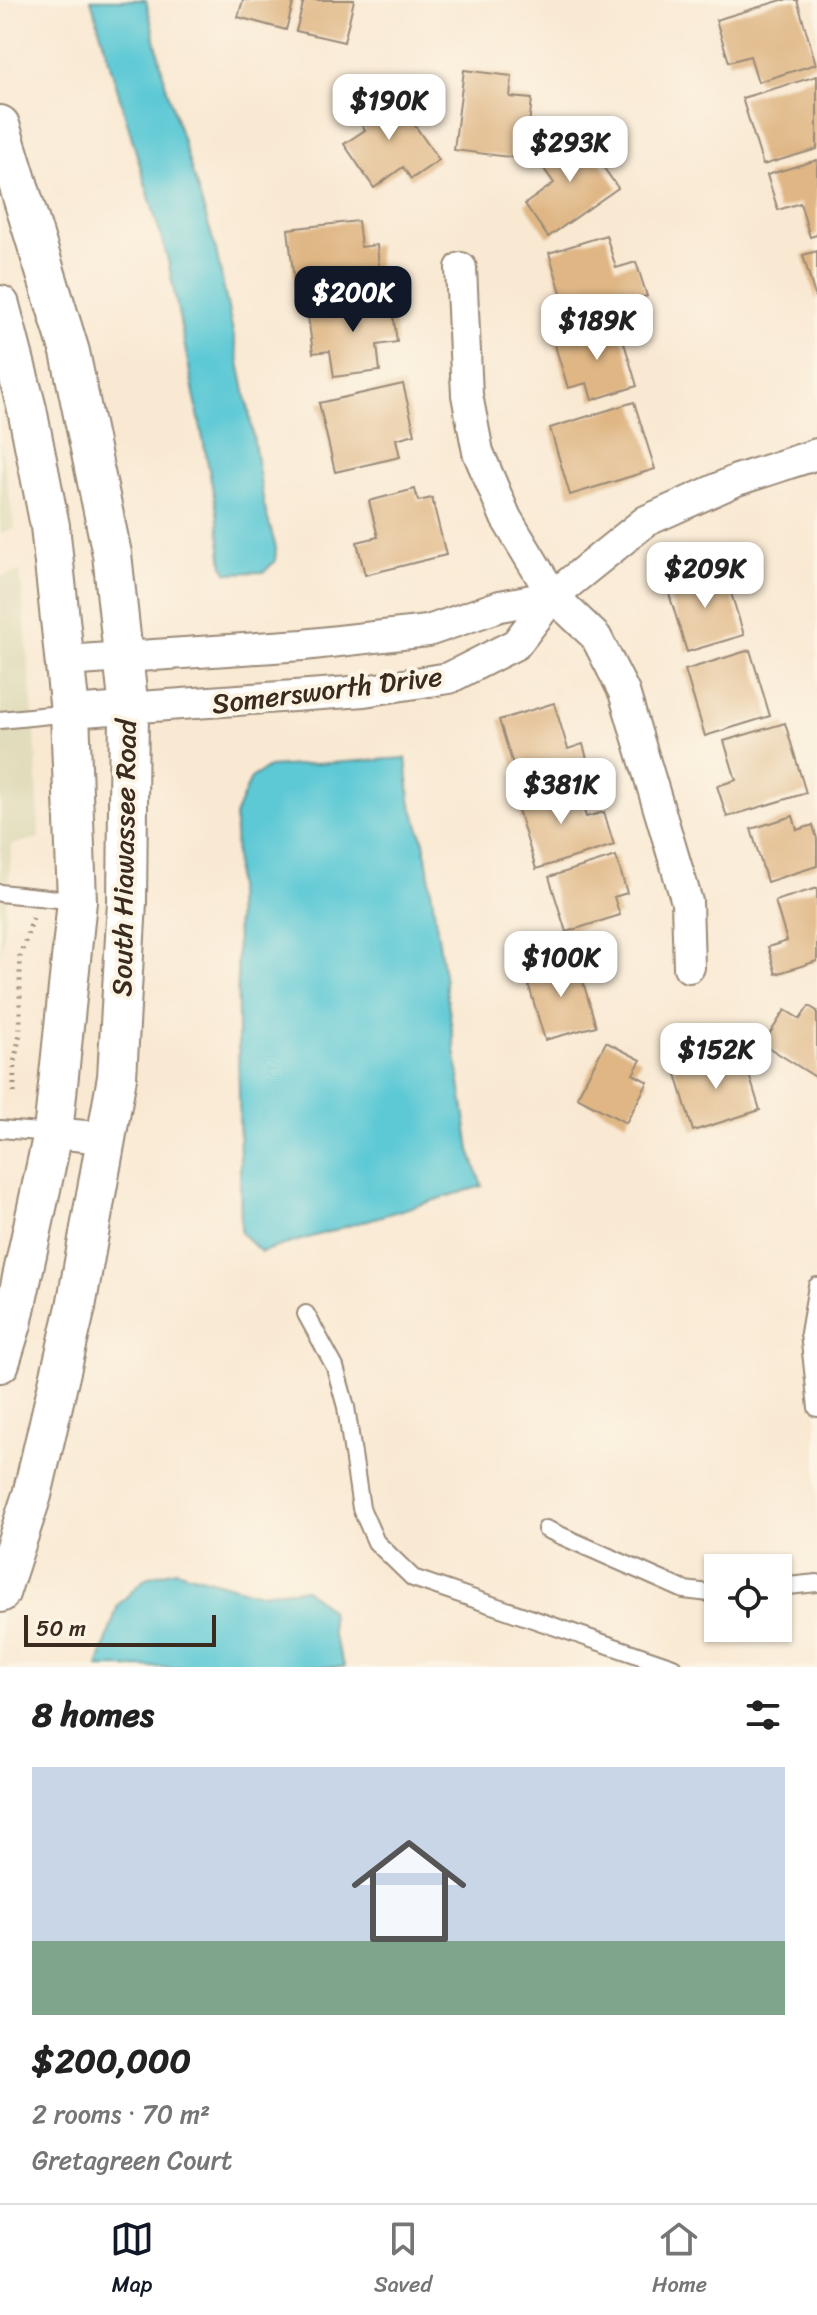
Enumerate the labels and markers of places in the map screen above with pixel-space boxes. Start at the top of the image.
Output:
pin: $190K [333,74,445,142]
pin: $293K [514,116,626,184]
pin: $200K [297,266,409,334]
pin: $189K [541,294,653,362]
pin: $209K [649,542,761,610]
pin: $381K [505,758,617,826]
pin: $100K [505,931,617,999]
pin: $152K [660,1023,772,1091]

